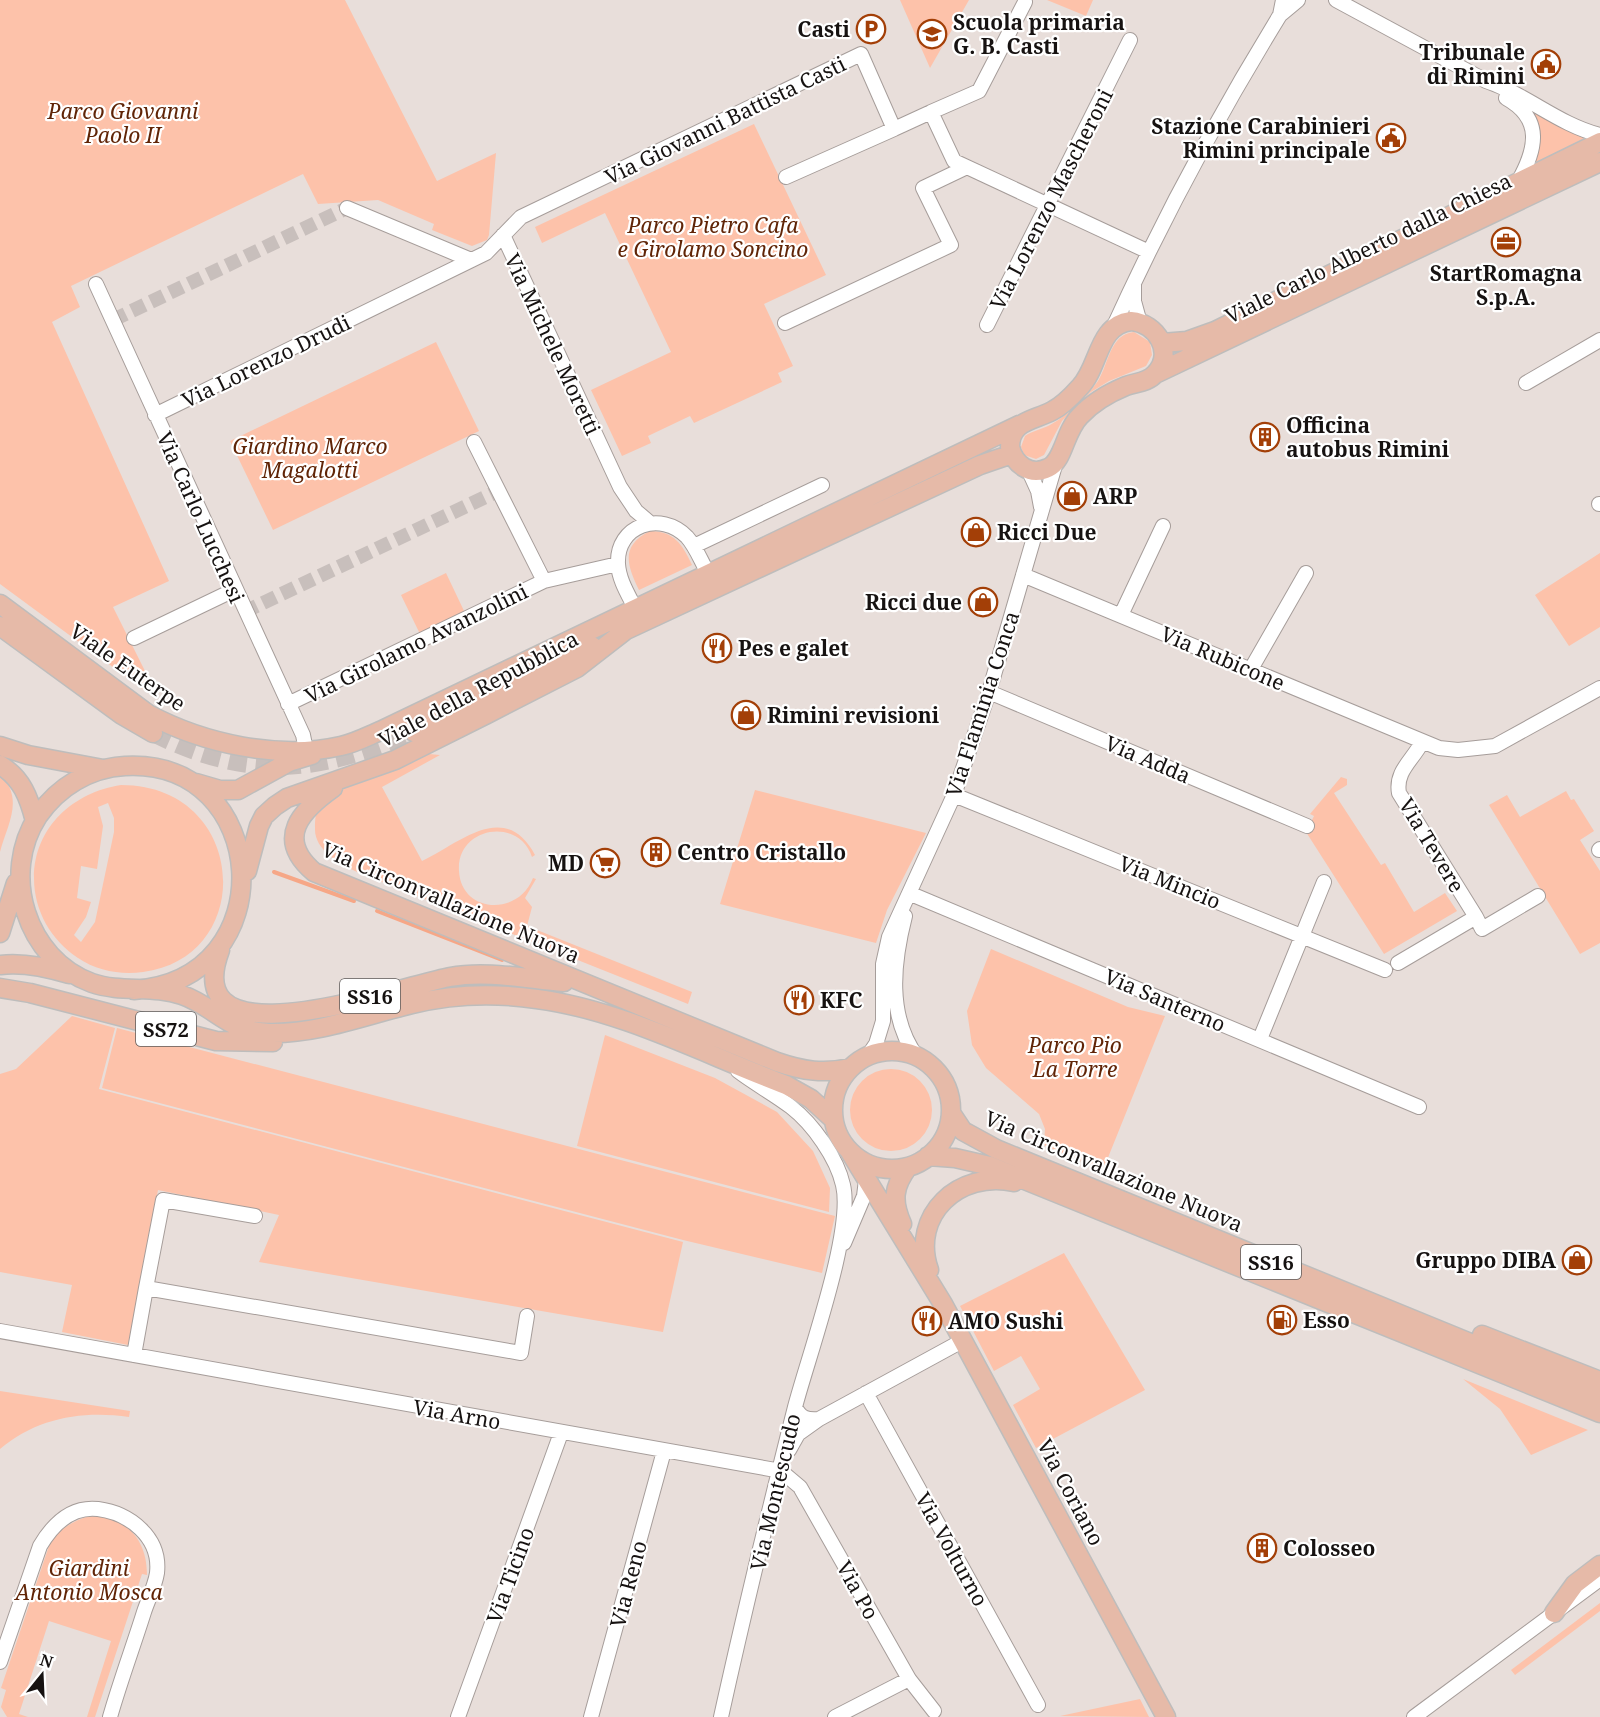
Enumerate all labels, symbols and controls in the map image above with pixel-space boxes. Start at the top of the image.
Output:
place label: Scuola primaria G. B. Casti [953,8,1125,60]
parking icon: Casti [855,13,887,45]
place label: Casti [797,15,851,43]
school or university icon: Scuola primaria G. B. Casti [916,18,948,50]
place label: Tribunale di Rimini [1419,38,1526,90]
public building icon: Tribunale di Rimini [1530,48,1562,80]
street label: Via Giovanni Battista Casti [600,49,850,191]
street label: Via Lorenzo Mascheroni [983,83,1119,314]
park label: Parco Giovanni Paolo II [47,97,199,149]
place label: Stazione Carabinieri Rimini principale [1151,112,1371,164]
public building icon: Stazione Carabinieri Rimini principale [1375,122,1407,154]
street label: Viale Carlo Alberto dalla Chiesa [1220,166,1516,330]
park label: Parco Pietro Cafa e Girolamo Soncino [618,211,808,263]
office icon: StartRomagna S.p.A. [1490,226,1522,258]
street label: Via Michele Moretti [499,249,607,440]
place label: StartRomagna S.p.A. [1430,259,1582,311]
street label: Via Lorenzo Drudi [177,308,355,414]
place label: Officina autobus Rimini [1286,411,1450,463]
building icon: Officina autobus Rimini [1249,421,1281,453]
street label: Via Carlo Lucchesi [151,427,251,607]
park label: Giardino Marco Magalotti [232,432,388,484]
shop icon: ARP [1056,480,1088,512]
place label: ARP [1093,482,1138,510]
shop icon: Ricci Due [960,516,992,548]
place label: Ricci Due [997,518,1096,546]
street label: Via Girolamo Avanzolini [300,577,533,709]
shop icon: Ricci due [967,586,999,618]
place label: Ricci due [865,588,962,616]
street label: Via Flaminia Conca [939,608,1025,800]
street label: Viale Euterpe [65,617,191,717]
street label: Via Rubicone [1157,619,1289,697]
street label: Viale della Repubblica [373,624,583,754]
restaurant icon: Pes e galet [701,632,733,664]
place label: Pes e galet [738,634,849,662]
shop icon: Rimini revisioni [730,699,762,731]
place label: Rimini revisioni [767,701,940,729]
street label: Via Adda [1101,728,1195,790]
street label: Via Tevere [1393,792,1471,898]
street label: Via Circonvallazione Nuova [318,835,584,969]
building icon: Centro Cristallo [640,836,672,868]
place label: Centro Cristallo [677,838,846,866]
supermarket icon: MD [589,847,621,879]
place label: MD [548,849,584,877]
street label: Via Mincio [1115,849,1225,915]
street label: Via Santerno [1100,962,1230,1038]
road number: SS16 [340,979,400,1013]
restaurant icon: KFC [783,984,815,1016]
place label: KFC [820,986,863,1014]
road number: SS72 [136,1012,196,1046]
park label: Parco Pio La Torre [1027,1031,1122,1083]
street label: Via Circonvallazione Nuova [981,1104,1247,1238]
shop icon: Gruppo DIBA [1561,1244,1593,1276]
road number: SS16 [1241,1245,1301,1279]
place label: Gruppo DIBA [1415,1246,1556,1274]
fuel station icon: Esso [1266,1304,1298,1336]
restaurant icon: AMO Sushi [911,1305,943,1337]
place label: Esso [1303,1306,1350,1334]
place label: AMO Sushi [948,1307,1064,1335]
street label: Via Arno [411,1393,503,1435]
street label: Via Montescudo [743,1411,807,1573]
street label: Via Coriano [1031,1434,1111,1550]
street label: Via Volturno [909,1487,995,1611]
street label: Via Ticino [480,1523,540,1627]
building icon: Colosseo [1246,1532,1278,1564]
place label: Colosseo [1283,1534,1375,1562]
street label: Via Reno [603,1537,653,1631]
park label: Giardini Antonio Mosca [13,1554,164,1606]
street label: Via Po [830,1556,886,1624]
north arrow [12,1645,72,1705]
text: N [37,1648,56,1673]

